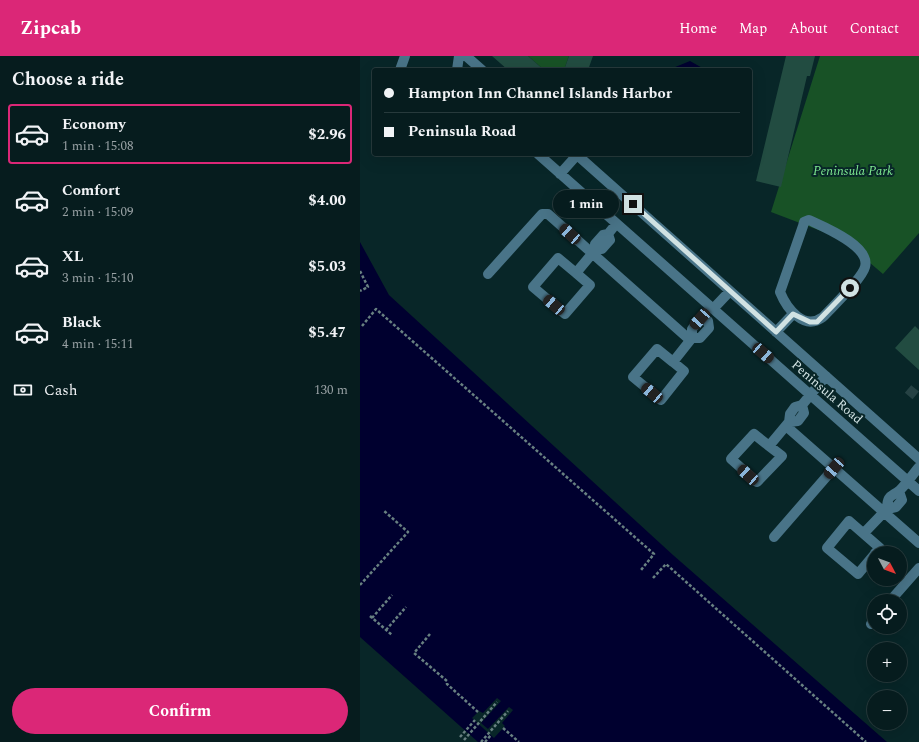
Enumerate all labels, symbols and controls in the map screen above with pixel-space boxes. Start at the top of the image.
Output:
text: Zipcab [20,14,81,43]
text: Home [679,18,717,39]
text: Map [739,18,767,39]
text: About [789,18,828,39]
text: Contact [850,18,899,39]
text: Choose a ride [12,66,124,93]
text: Hampton Inn Channel Islands Harbor [408,82,672,105]
text: Economy [62,113,126,136]
icon: car [14,116,50,152]
text: Peninsula Road [408,120,516,143]
text: $2.96 [308,123,346,146]
text: 1 min · 15:08 [62,136,134,156]
park label: Peninsula Park [813,161,893,181]
text: Comfort [62,179,120,202]
icon: car [14,182,50,218]
text: $4.00 [308,189,346,212]
callout: 1 min [553,190,619,218]
text: 1 min [569,194,603,214]
route end [624,195,642,213]
text: 2 min · 15:09 [62,202,134,222]
car [557,222,583,246]
text: XL [62,245,83,268]
icon: car [14,248,50,284]
text: $5.03 [308,255,346,278]
text: 3 min · 15:10 [62,268,134,288]
route start [841,279,859,297]
car [541,293,567,317]
car [688,306,712,332]
text: Black [62,311,101,334]
icon: car [14,314,50,350]
text: $5.47 [308,321,346,344]
text: 4 min · 15:11 [62,334,134,354]
car [750,341,776,365]
street label: Peninsula Road [787,355,867,429]
icon: cash [12,379,34,401]
text: Cash [44,379,77,402]
text: 130 m [314,380,348,400]
car [639,381,665,405]
car [822,455,846,481]
car [735,463,761,487]
north arrow [867,546,907,586]
map controls [867,546,907,730]
button: locate [867,594,907,634]
button: + [867,642,907,682]
button: Confirm [12,688,348,734]
button: − [867,690,907,730]

